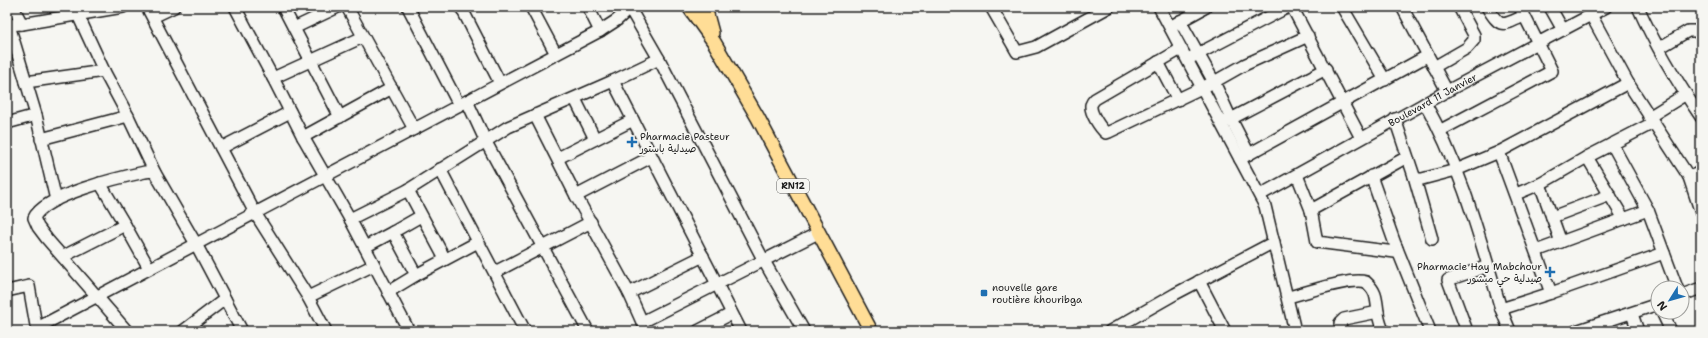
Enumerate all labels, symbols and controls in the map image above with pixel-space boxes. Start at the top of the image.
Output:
street label: Boulevard 11 Janvier [1386,70,1479,129]
place label: Pharmacie Pasteur صيدلية باستور [639,130,730,155]
marker: Pharmacie Pasteur صيدلية باستور [627,137,637,147]
road number: RN12 [777,179,809,193]
place label: Pharmacie Hay Mabchour صيدلية حي مبشور [1417,260,1542,288]
marker: Pharmacie Hay Mabchour صيدلية حي مبشور [1545,267,1555,277]
north arrow [1650,280,1690,320]
place label: nouvelle gare routière khouribga [992,281,1083,306]
marker: nouvelle gare routière khouribga [979,288,989,298]
text: N [1654,297,1671,314]

